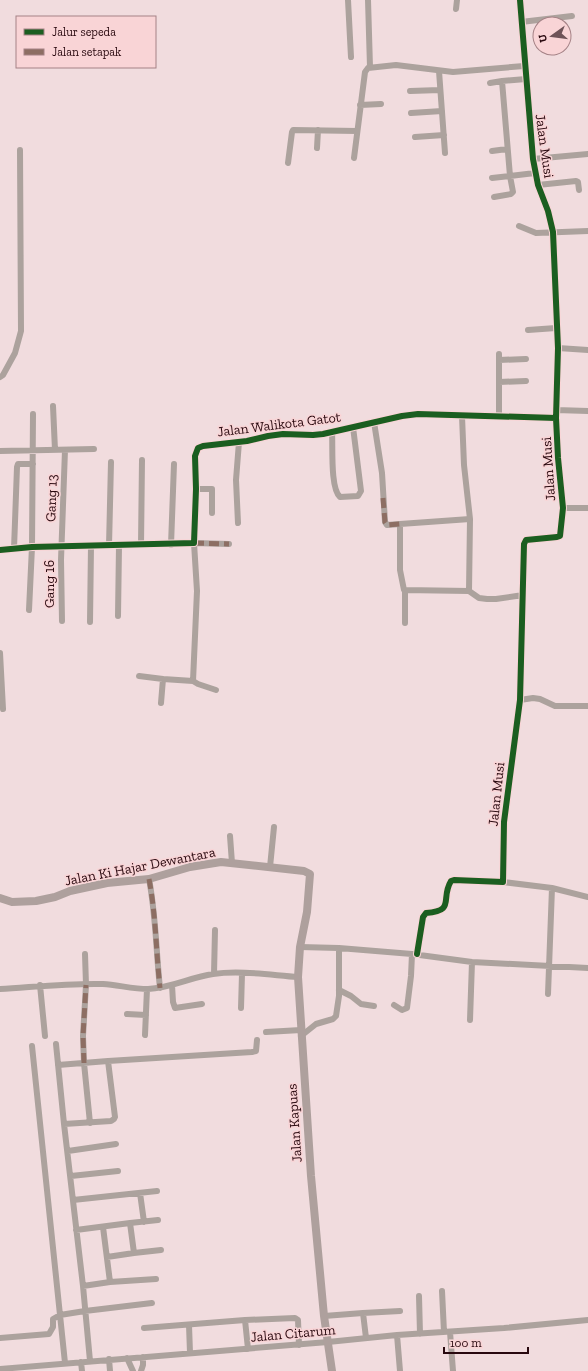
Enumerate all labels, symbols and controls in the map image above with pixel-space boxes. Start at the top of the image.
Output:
legend [16,16,156,68]
north arrow [532,16,572,56]
text: Jalur sepeda [52,25,116,39]
text: U [535,33,550,44]
text: Jalan setapak [52,45,122,59]
street label: Jalan Musi [532,113,557,179]
street label: Jalan Walikota Gatot [216,408,343,441]
street label: Jalan Musi [538,436,559,502]
street label: Gang 13 [42,474,61,522]
street label: Gang 16 [41,560,58,608]
street label: Jalan Musi [485,761,508,827]
street label: Jalan Ki Hajar Dewantara [63,843,217,889]
street label: Jalan Kapuas [283,1083,306,1163]
street label: Jalan Citarum [250,1321,336,1346]
scale bar [444,1329,528,1355]
text: 100 m [450,1336,482,1350]

